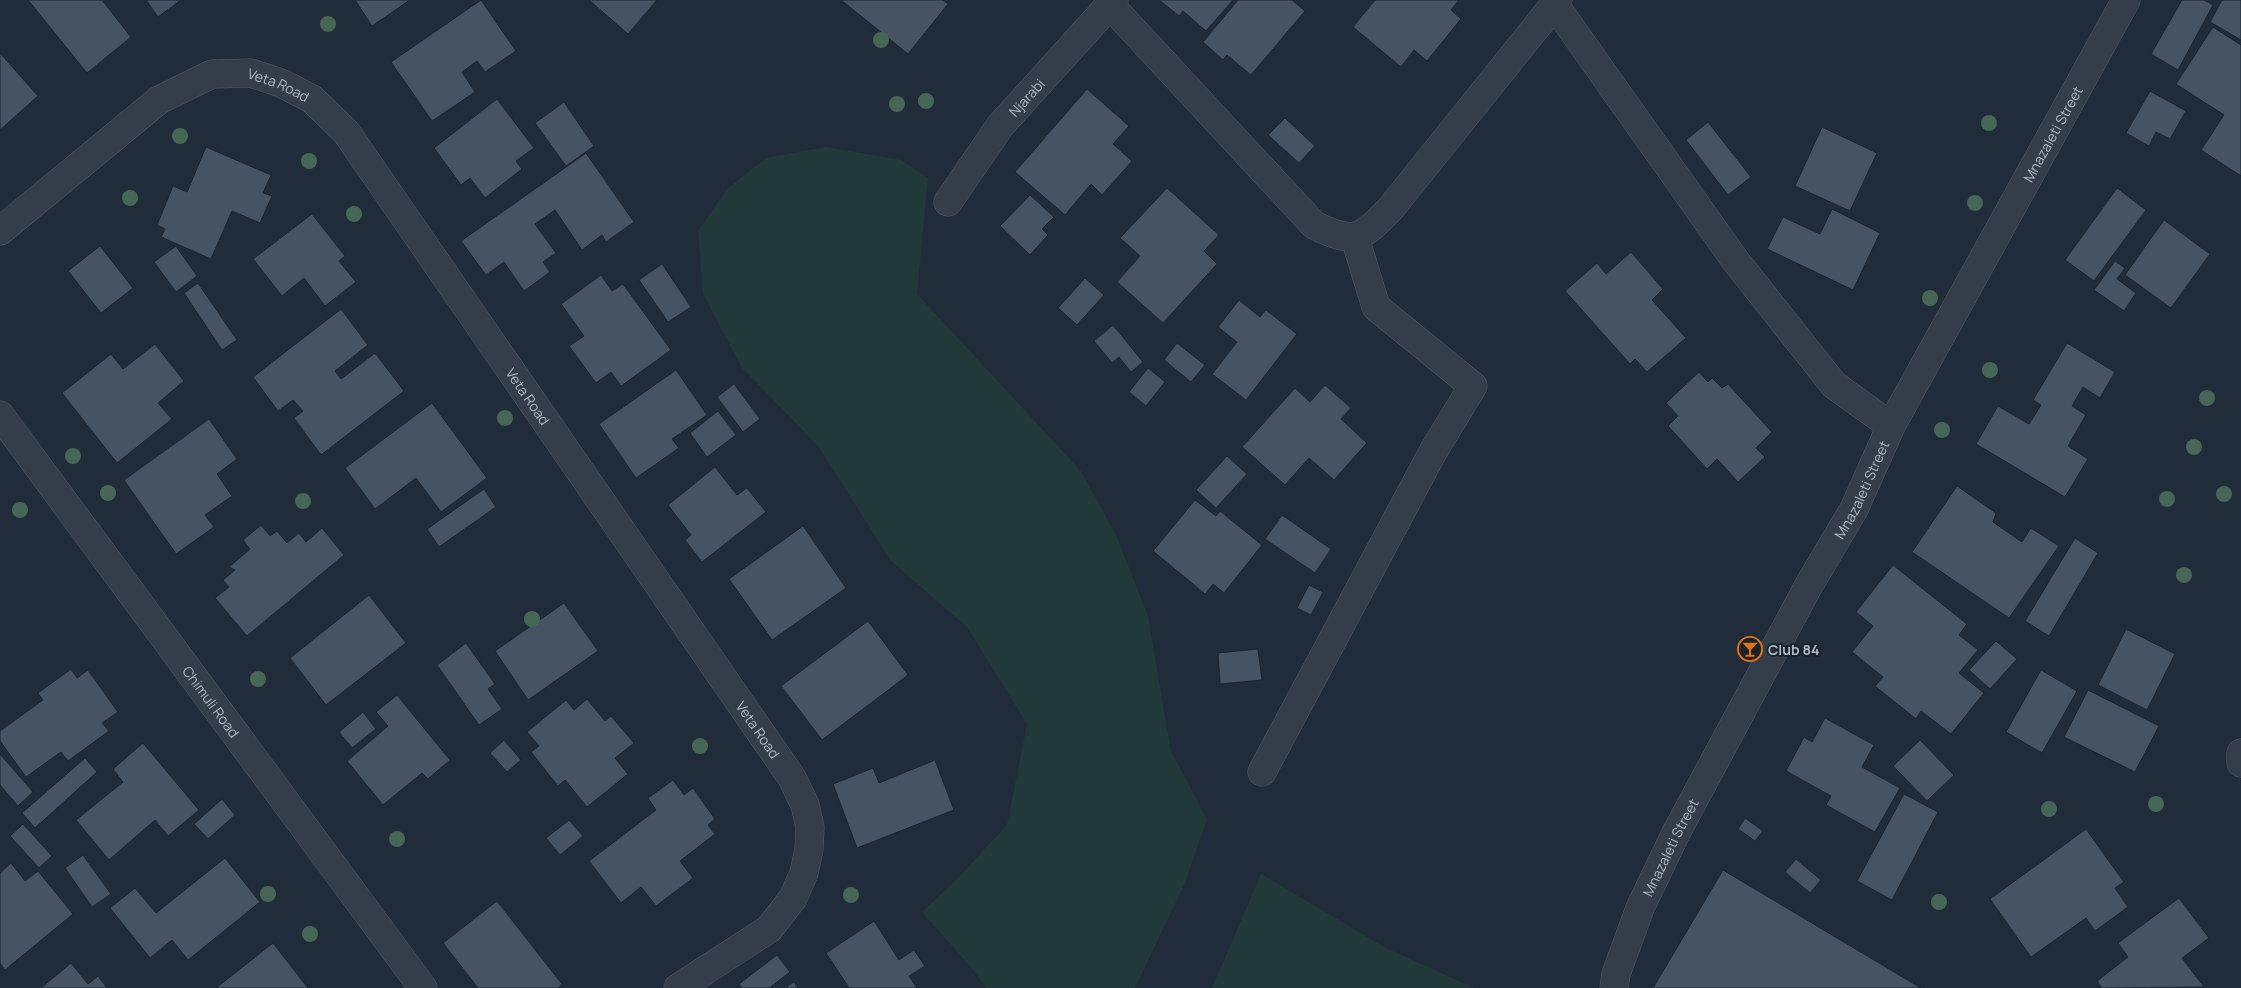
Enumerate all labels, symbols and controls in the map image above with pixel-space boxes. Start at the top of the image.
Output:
street label: Veta Road [245,63,313,106]
street label: Njarabi [1004,74,1048,120]
street label: Mnazaleti Street [2018,82,2087,185]
street label: Veta Road [502,364,555,428]
street label: Mnazaleti Street [1829,437,1893,542]
bar icon: Club 84 [1737,636,1763,662]
place label: Club 84 [1768,640,1820,659]
street label: Chimuli Road [179,662,244,741]
street label: Veta Road [732,697,785,762]
street label: Mnazaleti Street [1638,795,1702,899]

